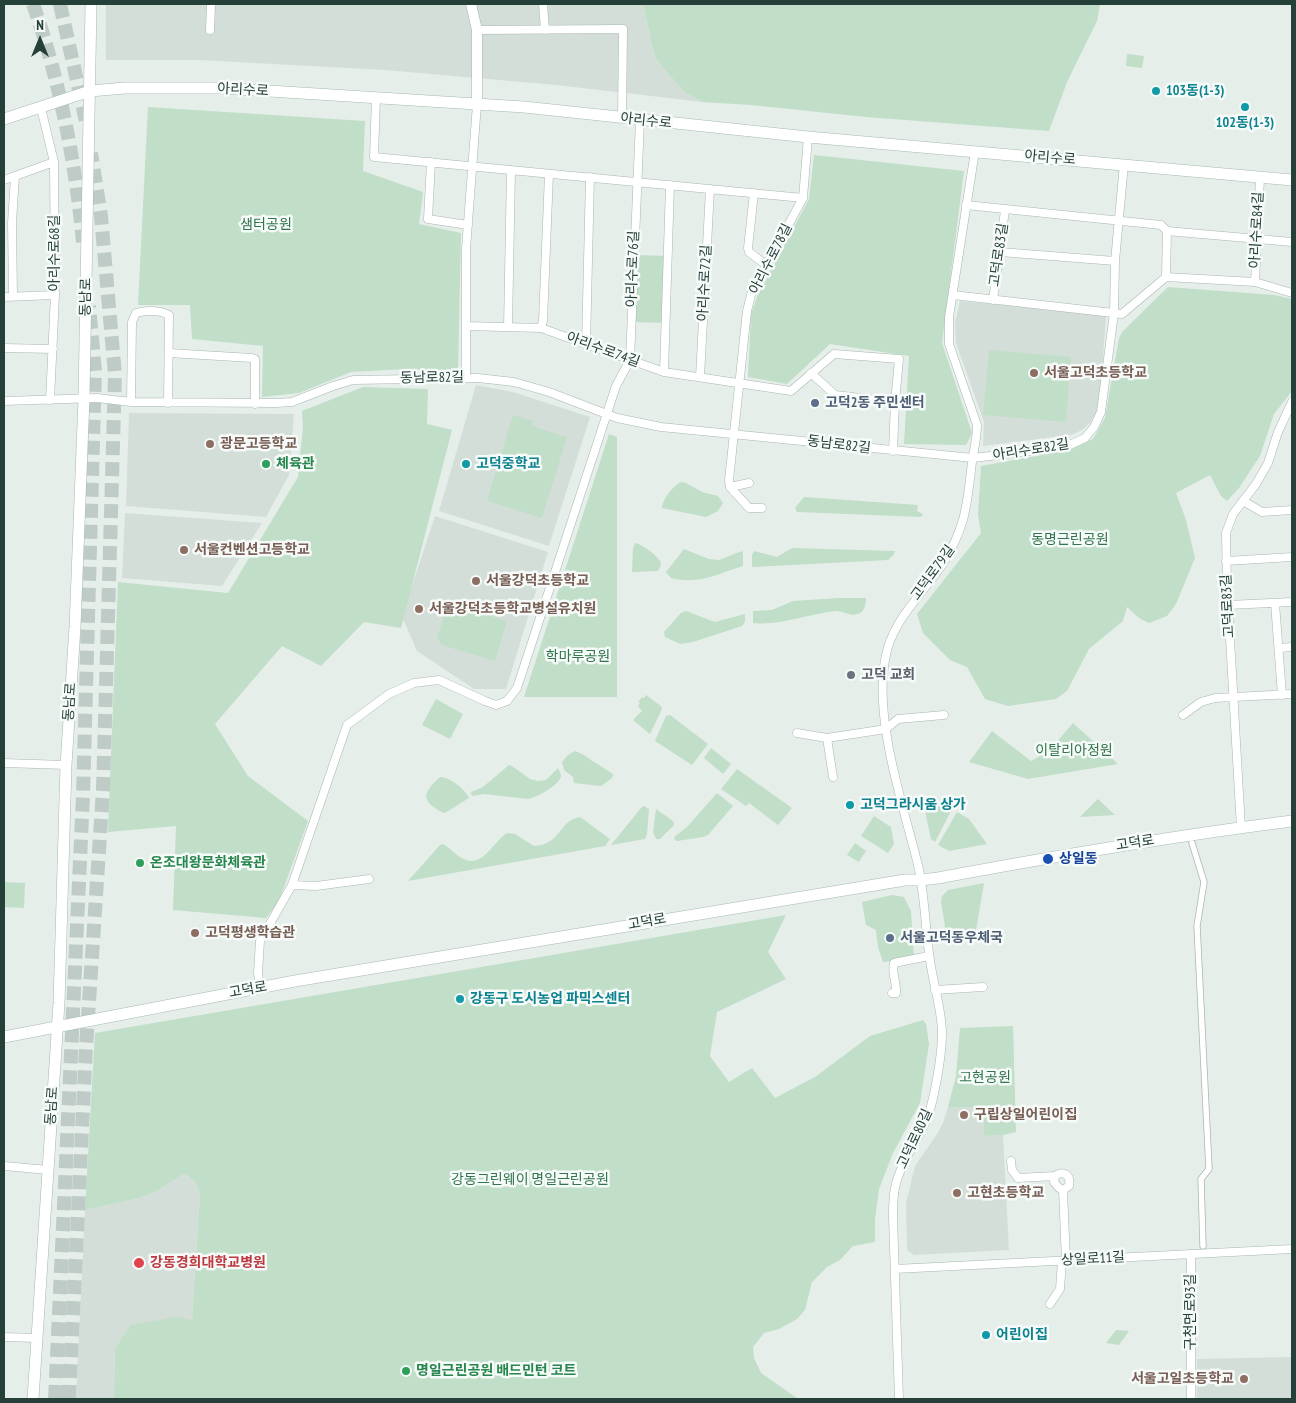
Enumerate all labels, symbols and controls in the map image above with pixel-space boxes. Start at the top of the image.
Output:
north arrow [15,15,65,65]
text: N [36,16,44,34]
street label: 아리수로 [217,80,269,100]
place label: 103동(1-3) [1166,83,1224,99]
marker: 103동(1-3) [1150,85,1162,97]
marker: 102동(1-3) [1239,101,1251,113]
street label: 아리수로 [620,110,672,132]
place label: 102동(1-3) [1216,115,1274,131]
street label: 아리수로 [1024,147,1076,169]
street label: 아리수로84길 [1247,191,1267,269]
street label: 아리수로68길 [47,215,63,291]
park label: 샘터공원 [240,217,292,233]
street label: 아리수로78길 [746,221,796,297]
street label: 고덕로83길 [986,222,1012,288]
street label: 아리수로76길 [623,230,643,308]
street label: 아리수로72길 [695,244,715,322]
street label: 동남로 [77,278,95,316]
street label: 아리수로74길 [564,329,642,371]
place label: 서울고덕초등학교 [1044,365,1147,381]
marker: 서울고덕초등학교 [1028,367,1040,379]
street label: 동남로82길 [400,369,464,387]
place label: 고덕2동 주민센터 [825,395,925,411]
marker: 고덕2동 주민센터 [809,397,821,409]
street label: 동남로82길 [806,433,872,457]
place label: 광문고등학교 [220,436,297,452]
street label: 아리수로82길 [992,436,1070,464]
marker: 광문고등학교 [204,438,216,450]
place label: 체육관 [276,456,315,472]
place label: 고덕중학교 [476,456,540,472]
marker: 체육관 [260,458,272,470]
marker: 고덕중학교 [460,458,472,470]
park label: 동명근린공원 [1031,532,1109,548]
place label: 서울컨벤션고등학교 [194,542,310,558]
street label: 고덕로79길 [907,542,959,604]
marker: 서울컨벤션고등학교 [178,544,190,556]
place label: 서울강덕초등학교 [486,573,589,589]
street label: 고덕로83길 [1218,574,1238,638]
marker: 서울강덕초등학교 [470,575,482,587]
place label: 서울강덕초등학교병설유치원 [429,601,596,617]
marker: 서울강덕초등학교병설유치원 [413,603,425,615]
park label: 학마루공원 [546,649,610,665]
place label: 고덕 교회 [861,667,915,683]
marker: 고덕 교회 [845,669,857,681]
street label: 동남로 [60,682,80,722]
park label: 이탈리아정원 [1035,743,1113,759]
place label: 고덕그라시움 상가 [860,797,966,813]
marker: 고덕그라시움 상가 [844,799,856,811]
street label: 고덕로 [1115,832,1155,854]
place label: 상일동 [1059,851,1098,867]
marker: 상일동 [1041,852,1055,866]
place label: 온조대왕문화체육관 [150,855,266,871]
marker: 온조대왕문화체육관 [134,857,146,869]
street label: 고덕로 [627,910,667,934]
place label: 고덕평생학습관 [205,925,295,941]
marker: 고덕평생학습관 [189,927,201,939]
place label: 서울고덕동우체국 [900,930,1003,946]
marker: 서울고덕동우체국 [884,932,896,944]
street label: 고덕로 [228,978,268,1002]
place label: 강동구 도시농업 파믹스센터 [470,991,630,1007]
marker: 강동구 도시농업 파믹스센터 [454,993,466,1005]
park label: 고현공원 [959,1070,1011,1086]
street label: 동남로 [42,1086,62,1126]
street label: 고덕로80길 [894,1106,936,1172]
place label: 구립상일어린이집 [974,1107,1077,1123]
marker: 구립상일어린이집 [958,1109,970,1121]
park label: 강동그린웨이 명일근린공원 [451,1172,609,1188]
place label: 고현초등학교 [967,1185,1044,1201]
marker: 고현초등학교 [951,1187,963,1199]
street label: 상일로11길 [1061,1249,1125,1269]
place label: 강동경희대학교병원 [150,1255,266,1271]
marker: 강동경희대학교병원 [132,1256,146,1270]
street label: 구천면로93길 [1183,1274,1199,1350]
place label: 어린이집 [996,1327,1048,1343]
marker: 어린이집 [980,1329,992,1341]
place label: 명일근린공원 배드민턴 코트 [416,1363,576,1379]
marker: 명일근린공원 배드민턴 코트 [400,1365,412,1377]
place label: 서울고일초등학교 [1131,1371,1234,1387]
marker: 서울고일초등학교 [1238,1373,1250,1385]

